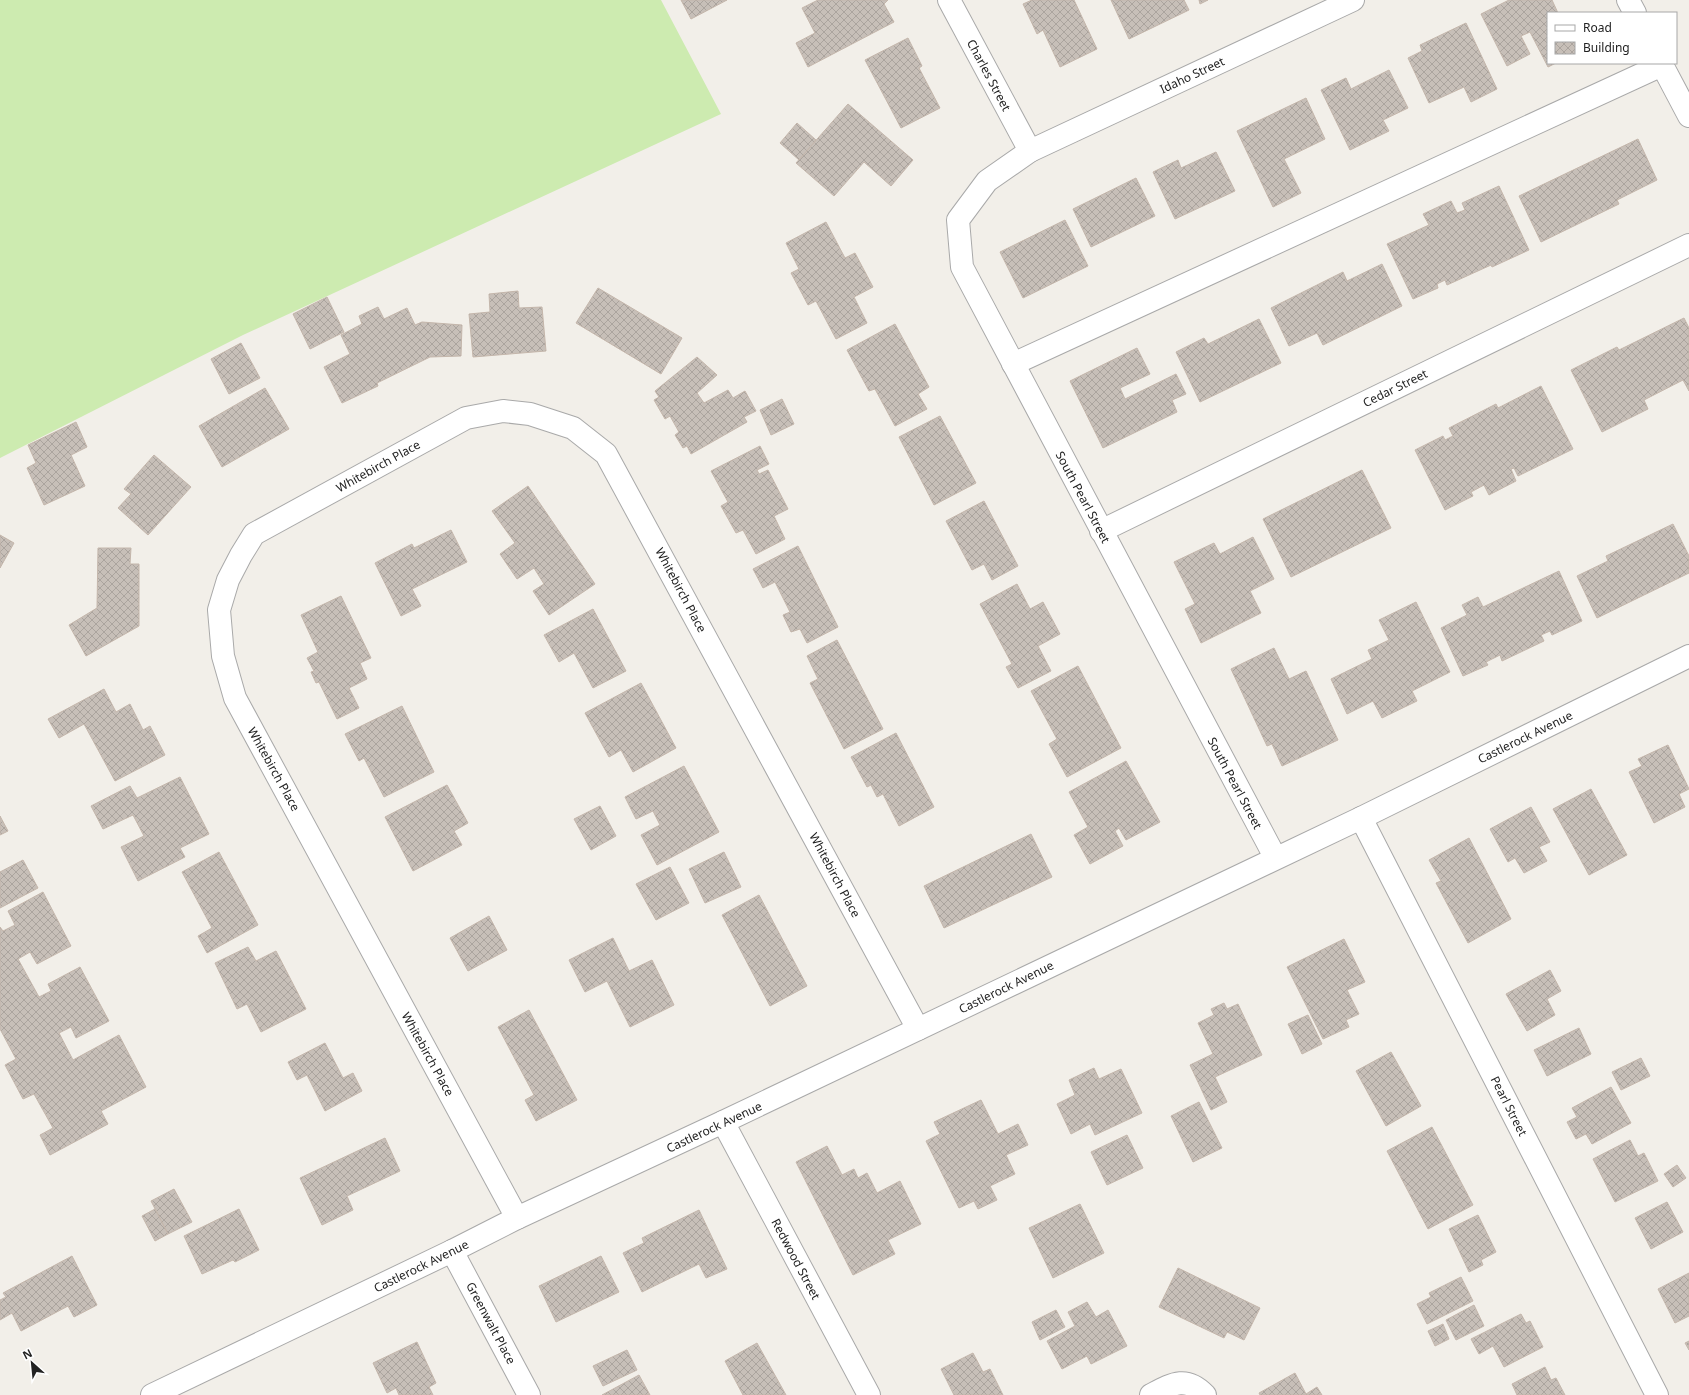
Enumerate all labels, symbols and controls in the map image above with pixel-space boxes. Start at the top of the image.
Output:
legend [1547,12,1677,64]
text: Road [1583,19,1612,36]
street label: Charles Street [963,36,1015,114]
text: Building [1583,39,1630,56]
street label: Idaho Street [1157,52,1228,97]
street label: Cedar Street [1360,365,1431,411]
street label: Whitebirch Place [333,436,423,496]
street label: South Pearl Street [1052,448,1115,546]
street label: Whitebirch Place [651,545,711,636]
street label: Castlerock Avenue [1475,707,1576,767]
street label: Whitebirch Place [244,724,304,814]
street label: South Pearl Street [1204,734,1267,832]
street label: Whitebirch Place [805,830,865,921]
street label: Castlerock Avenue [956,957,1057,1017]
street label: Whitebirch Place [398,1009,458,1099]
street label: Pearl Street [1487,1073,1532,1140]
street label: Castlerock Avenue [663,1097,765,1157]
street label: Redwood Street [767,1215,825,1303]
street label: Castlerock Avenue [371,1236,472,1296]
street label: Greenwalt Place [462,1279,520,1367]
north arrow [12,1343,52,1383]
text: N [20,1345,35,1362]

